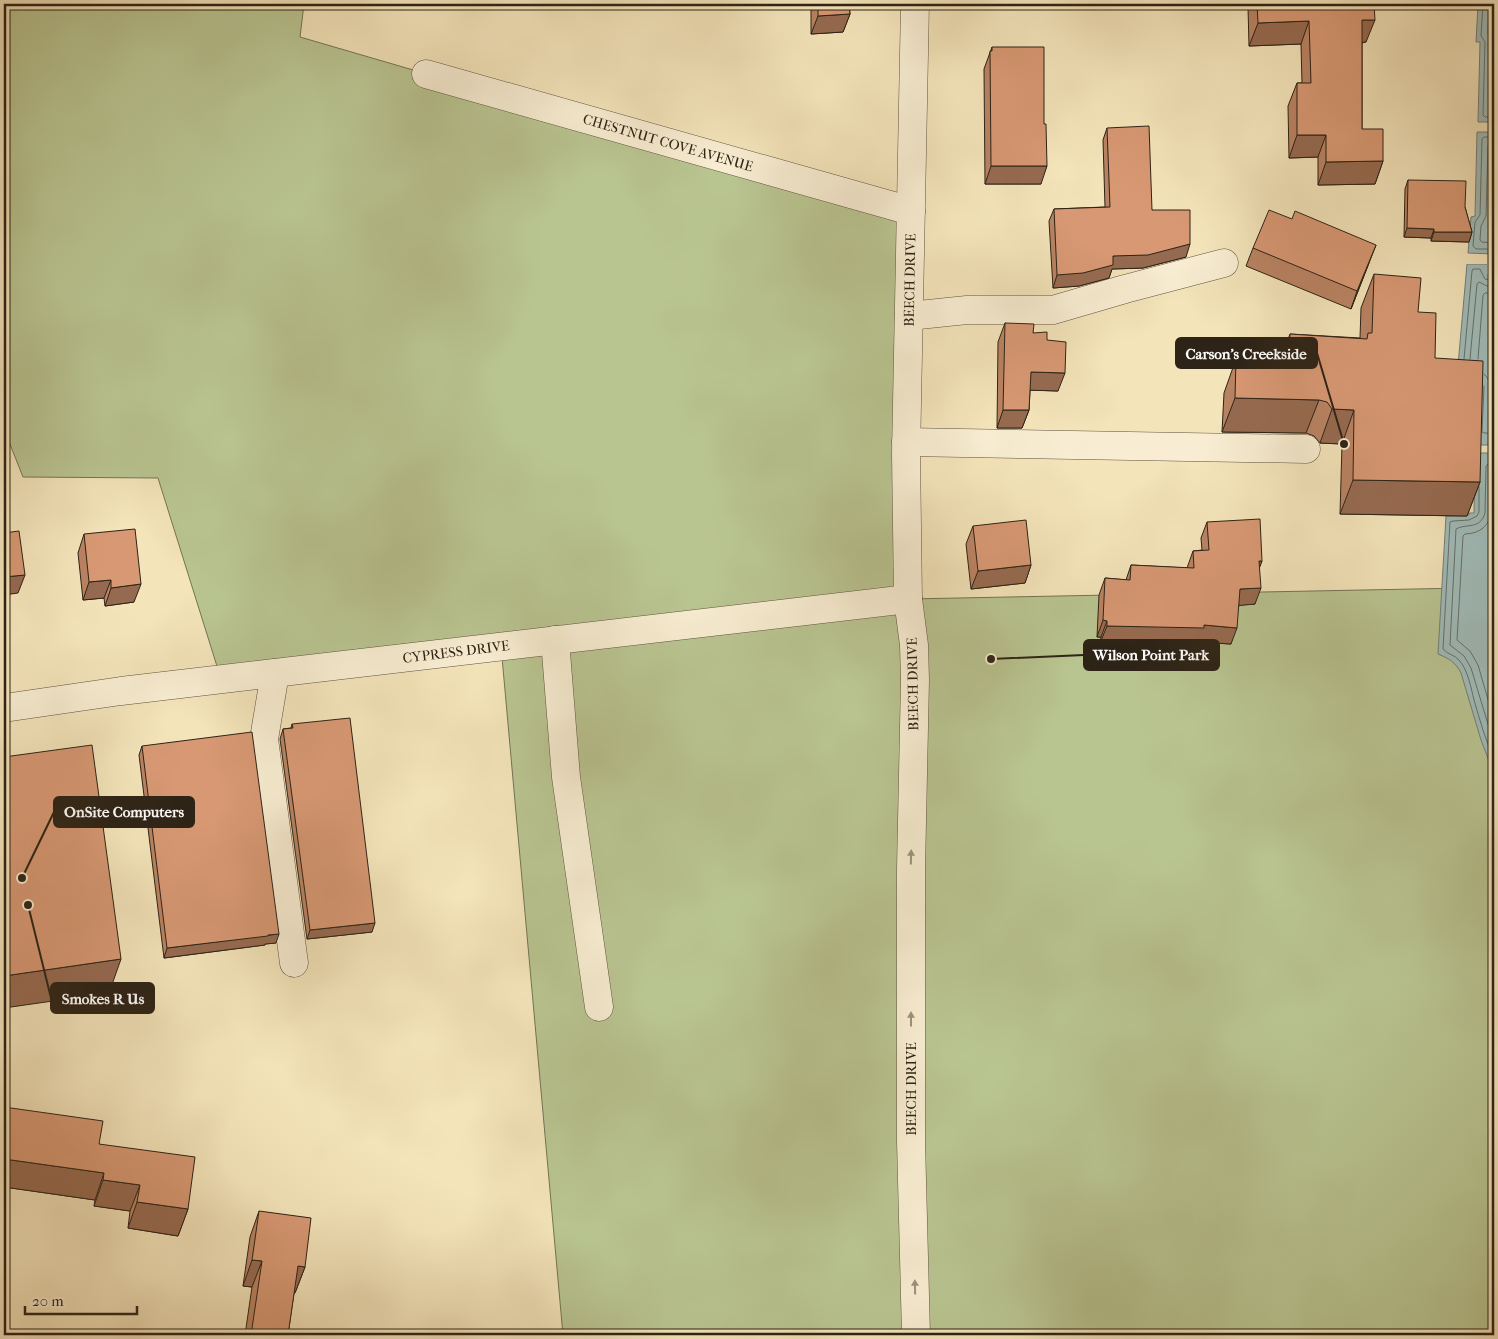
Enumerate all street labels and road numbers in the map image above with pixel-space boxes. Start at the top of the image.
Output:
street label: CHESTNUT COVE AVENUE [581,111,756,176]
street label: BEECH DRIVE [901,233,919,327]
street label: CYPRESS DRIVE [402,637,511,667]
street label: BEECH DRIVE [904,637,922,731]
street label: BEECH DRIVE [903,1042,920,1136]

